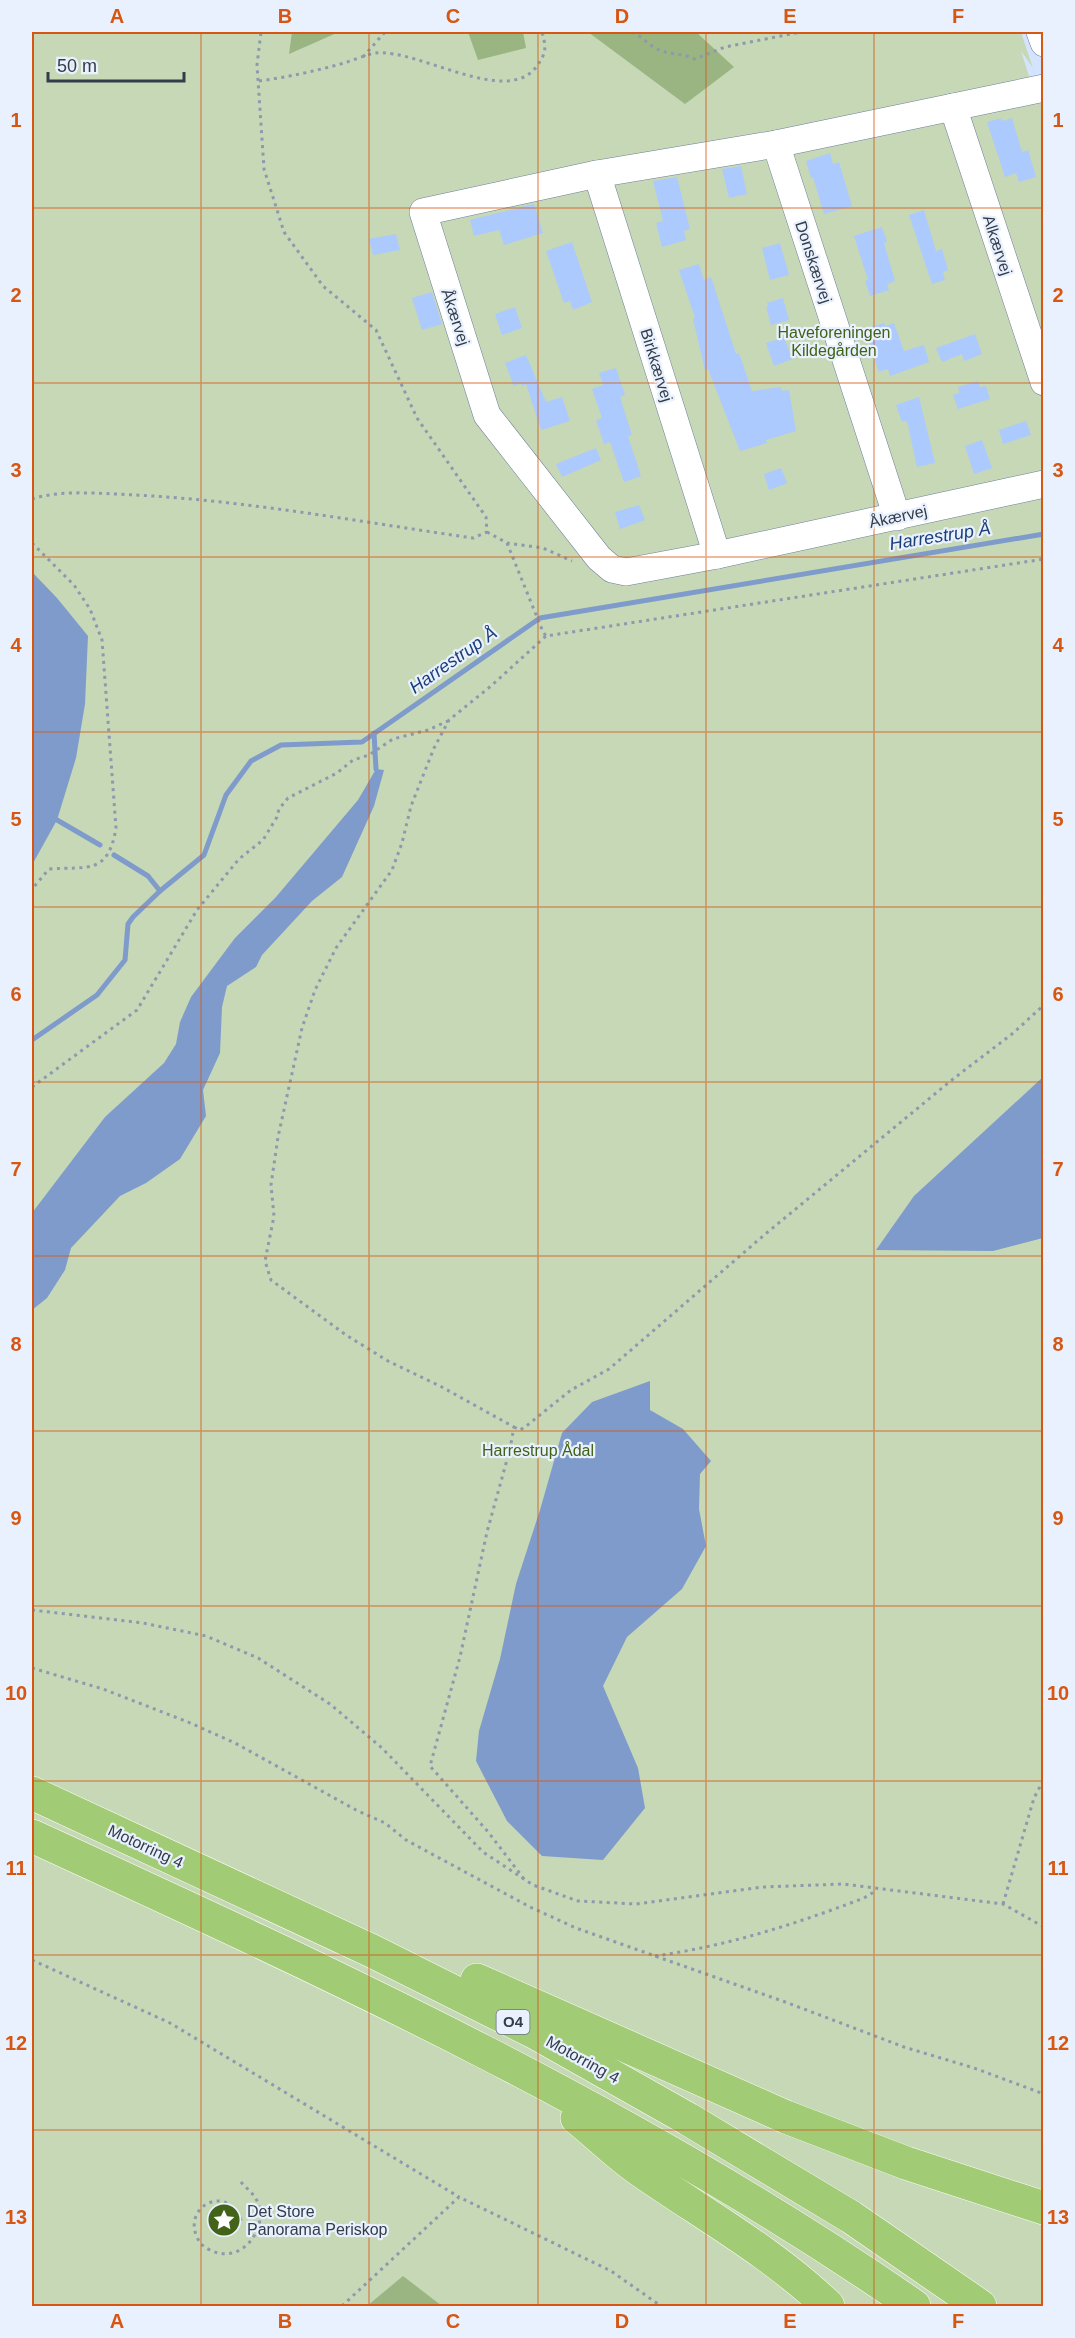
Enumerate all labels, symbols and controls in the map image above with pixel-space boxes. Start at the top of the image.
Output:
text: A [110,5,124,27]
text: B [278,5,292,27]
text: C [446,5,460,27]
text: D [615,5,629,27]
text: E [783,5,797,27]
text: F [952,5,964,27]
scale bar [48,45,184,83]
text: 50 m [57,56,97,76]
text: 1 [10,109,22,131]
text: 1 [1052,109,1064,131]
street label: Alkærvej [980,213,1015,277]
street label: Donskærvej [792,219,835,305]
text: 2 [10,284,22,306]
text: 2 [1052,284,1064,306]
street label: Åkærvej [438,286,474,348]
park label: Haveforeningen Kildegården [778,324,890,359]
street label: Birkkærvej [637,327,676,404]
text: 3 [10,459,22,481]
text: 3 [1052,459,1064,481]
street label: Åkærvej [867,501,929,531]
water label: Harrestrup Å [888,518,992,554]
water label: Harrestrup Å [405,623,501,697]
text: 4 [10,634,22,656]
text: 4 [1052,634,1064,656]
text: 5 [10,808,22,830]
text: 5 [1052,808,1064,830]
text: 6 [10,983,22,1005]
text: 6 [1052,983,1064,1005]
text: 7 [10,1158,22,1180]
text: 7 [1052,1158,1064,1180]
text: 8 [10,1333,22,1355]
text: 8 [1052,1333,1064,1355]
park label: Harrestrup Ådal [482,1441,594,1459]
text: 9 [10,1507,22,1529]
text: 9 [1052,1507,1064,1529]
text: 10 [5,1682,27,1704]
text: 10 [1047,1682,1069,1704]
street label: Motorring 4 [106,1822,186,1871]
text: 11 [5,1857,27,1879]
text: 11 [1047,1857,1069,1879]
road number: O4 [496,2010,530,2034]
text: 12 [5,2032,27,2054]
street label: Motorring 4 [543,2032,622,2087]
text: 12 [1047,2032,1069,2054]
place icon: Det Store Panorama Periskop [206,2202,242,2238]
place label: Det Store Panorama Periskop [247,2203,388,2238]
text: 13 [5,2206,27,2228]
text: 13 [1047,2206,1069,2228]
text: A [110,2310,124,2332]
text: B [278,2310,292,2332]
text: C [446,2310,460,2332]
text: D [615,2310,629,2332]
text: E [783,2310,797,2332]
text: F [952,2310,964,2332]

